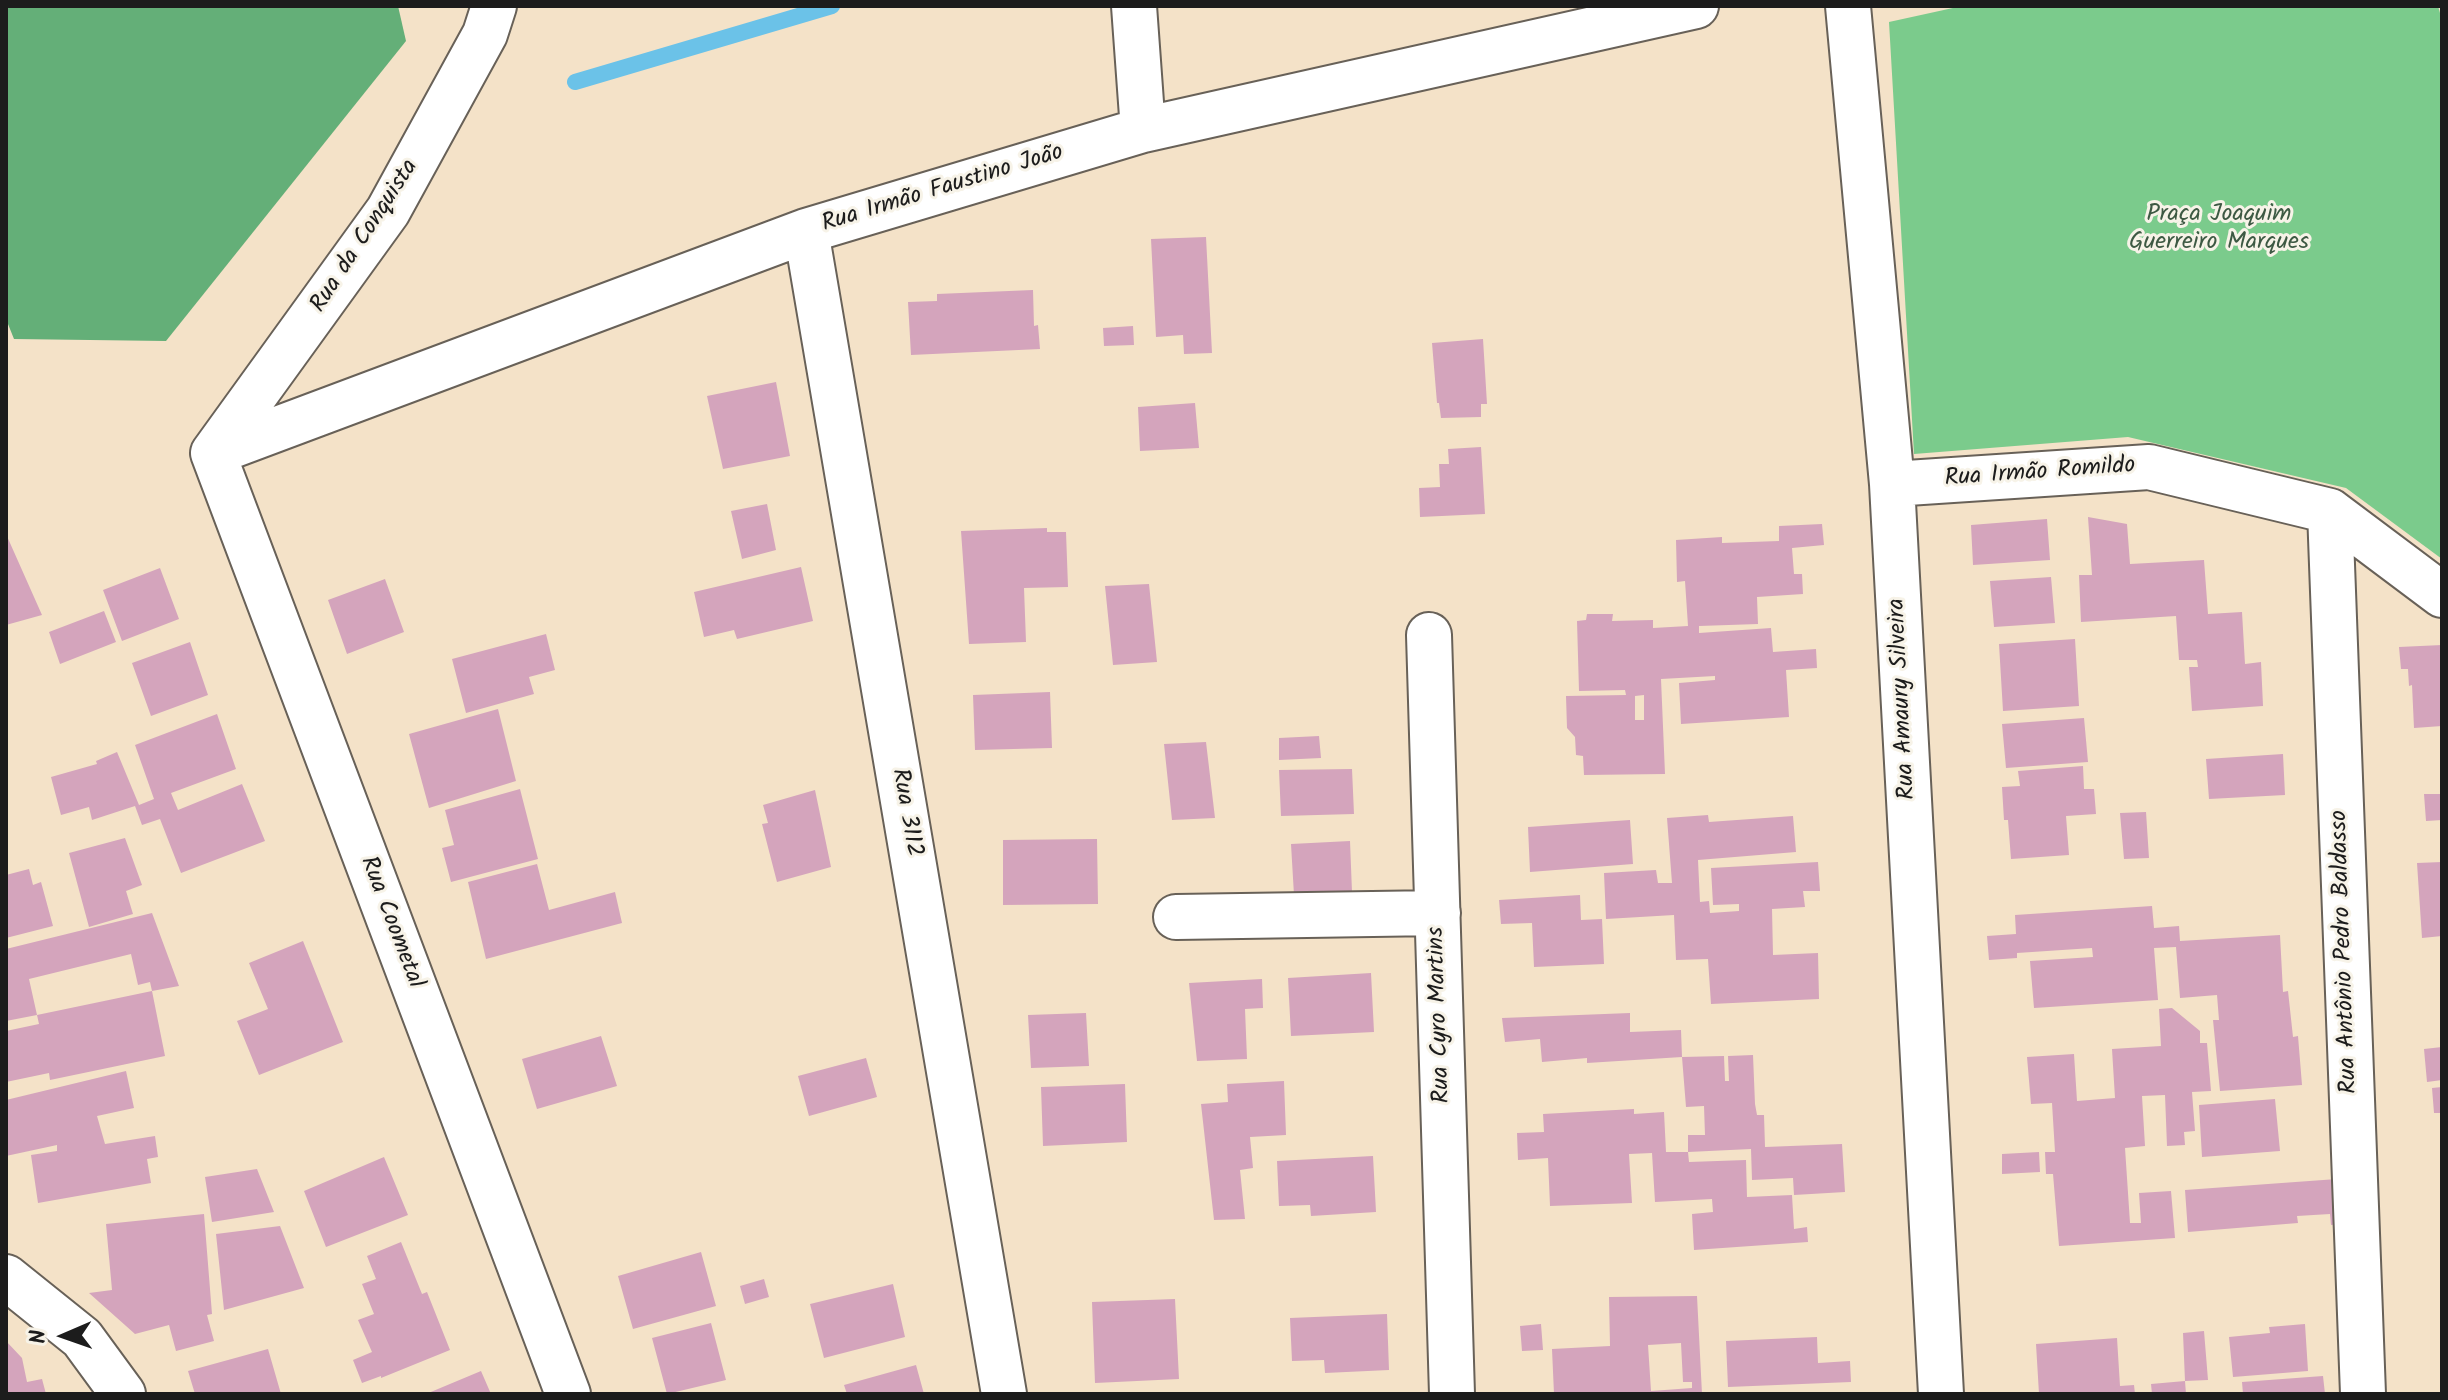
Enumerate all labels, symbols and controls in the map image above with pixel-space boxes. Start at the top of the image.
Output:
street label: Rua Irmão Faustino João [819,140,1067,240]
street label: Rua da Conquista [306,155,426,319]
park label: Praça Joaquim Guerreiro Marques [2129,202,2309,258]
street label: Rua Irmão Romildo [1944,453,2136,495]
street label: Rua Amaury Silveira [1884,597,1924,801]
street label: Rua 3112 [883,767,927,859]
street label: Rua Antônio Pedro Baldasso [2327,809,2365,1095]
street label: Rua Coometal [352,853,428,993]
street label: Rua Cyro Martins [1424,926,1458,1104]
north arrow [24,1296,104,1376]
text: N [22,1329,57,1344]

